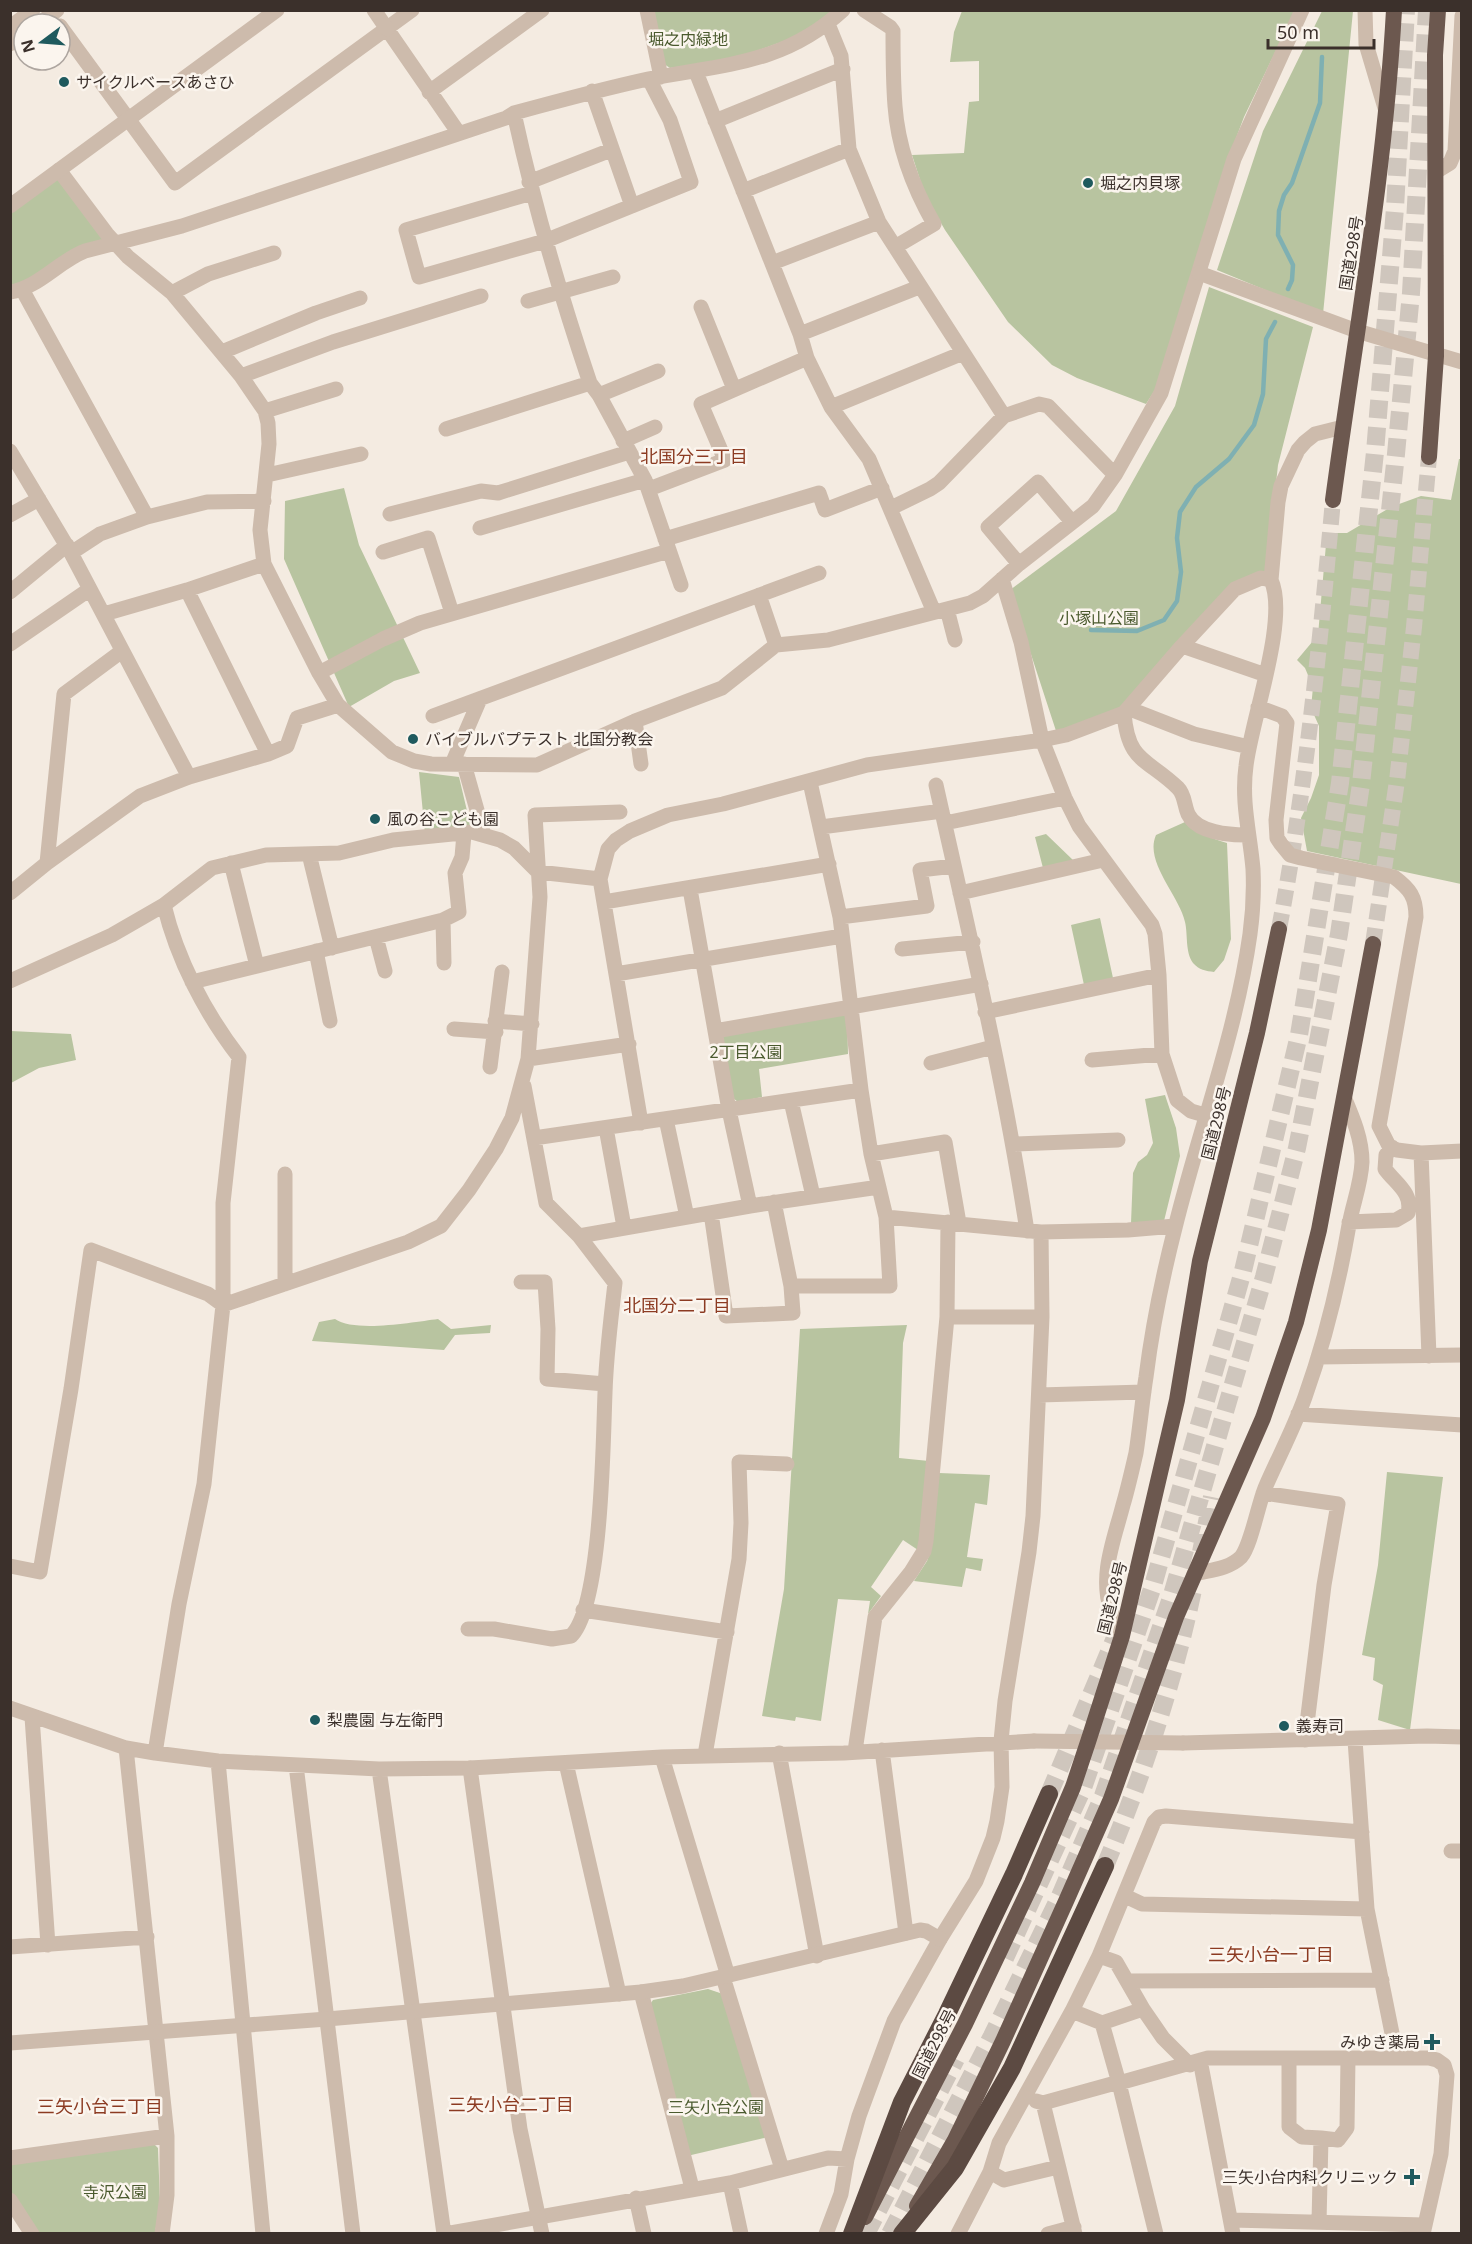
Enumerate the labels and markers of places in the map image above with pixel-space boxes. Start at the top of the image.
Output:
place label: サイクルベースあさひ [76,71,234,93]
marker: サイクルベースあさひ [57,75,71,89]
place label: 堀之内貝塚 [1100,172,1180,194]
marker: 堀之内貝塚 [1081,176,1095,190]
place label: バイブルバプテスト 北国分教会 [425,728,653,750]
marker: バイブルバプテスト 北国分教会 [406,732,420,746]
place label: 風の谷こども園 [387,808,499,830]
marker: 風の谷こども園 [368,812,382,826]
place label: 梨農園 与左衛門 [327,1709,443,1731]
marker: 梨農園 与左衛門 [308,1713,322,1727]
place label: 義寿司 [1296,1715,1344,1737]
marker: 義寿司 [1277,1719,1291,1733]
place label: みゆき薬局 [1340,2031,1420,2053]
marker: みゆき薬局 [1425,2035,1439,2049]
place label: 三矢小台内科クリニック [1222,2166,1398,2188]
marker: 三矢小台内科クリニック [1403,2168,1421,2186]

